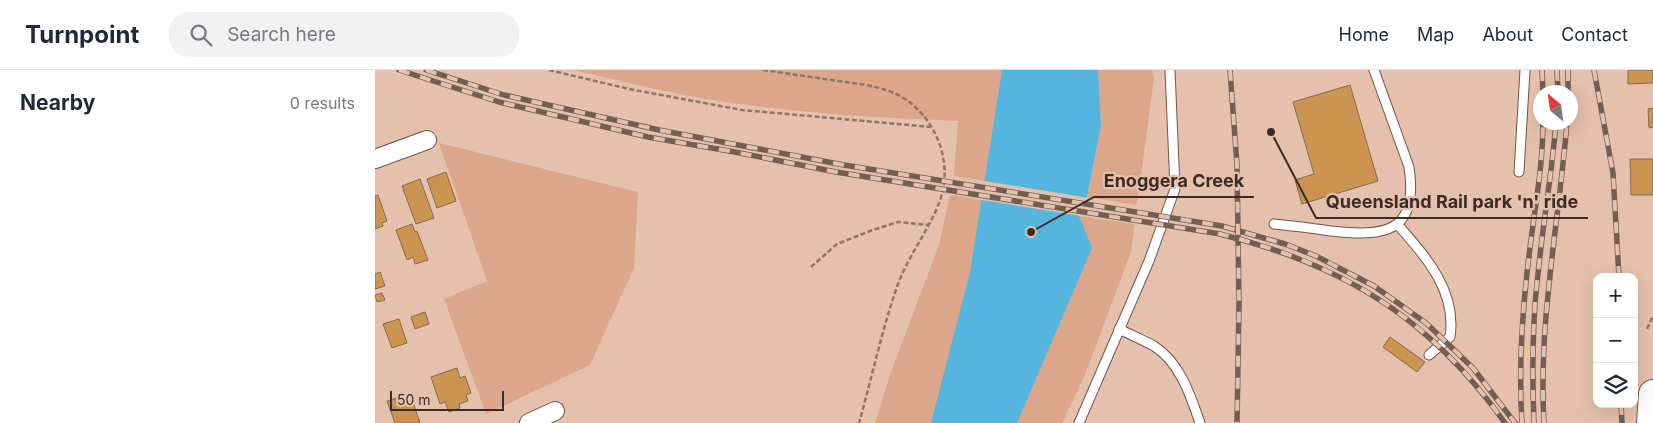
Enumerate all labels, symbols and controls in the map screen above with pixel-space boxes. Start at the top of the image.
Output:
search box [169,12,519,57]
text: Turnpoint [25,20,139,49]
icon: search [187,21,215,49]
text: Search here [227,23,336,46]
text: Home [1339,24,1389,45]
text: Map [1417,24,1454,45]
text: About [1482,24,1533,45]
text: Contact [1561,24,1628,45]
north arrow [1533,85,1578,130]
text: Nearby [20,90,95,115]
text: 0 results [290,93,355,113]
callout: Enoggera Creek [1094,164,1254,197]
text: Enoggera Creek [1104,170,1245,191]
callout: Queensland Rail park 'n' ride [1316,185,1588,218]
text: Queensland Rail park 'n' ride [1326,191,1578,212]
map controls [1593,273,1638,408]
button: + [1593,273,1638,318]
button: − [1593,318,1638,363]
button: layers [1593,363,1638,408]
scale bar [390,388,504,411]
text: 50 m [397,391,431,408]

